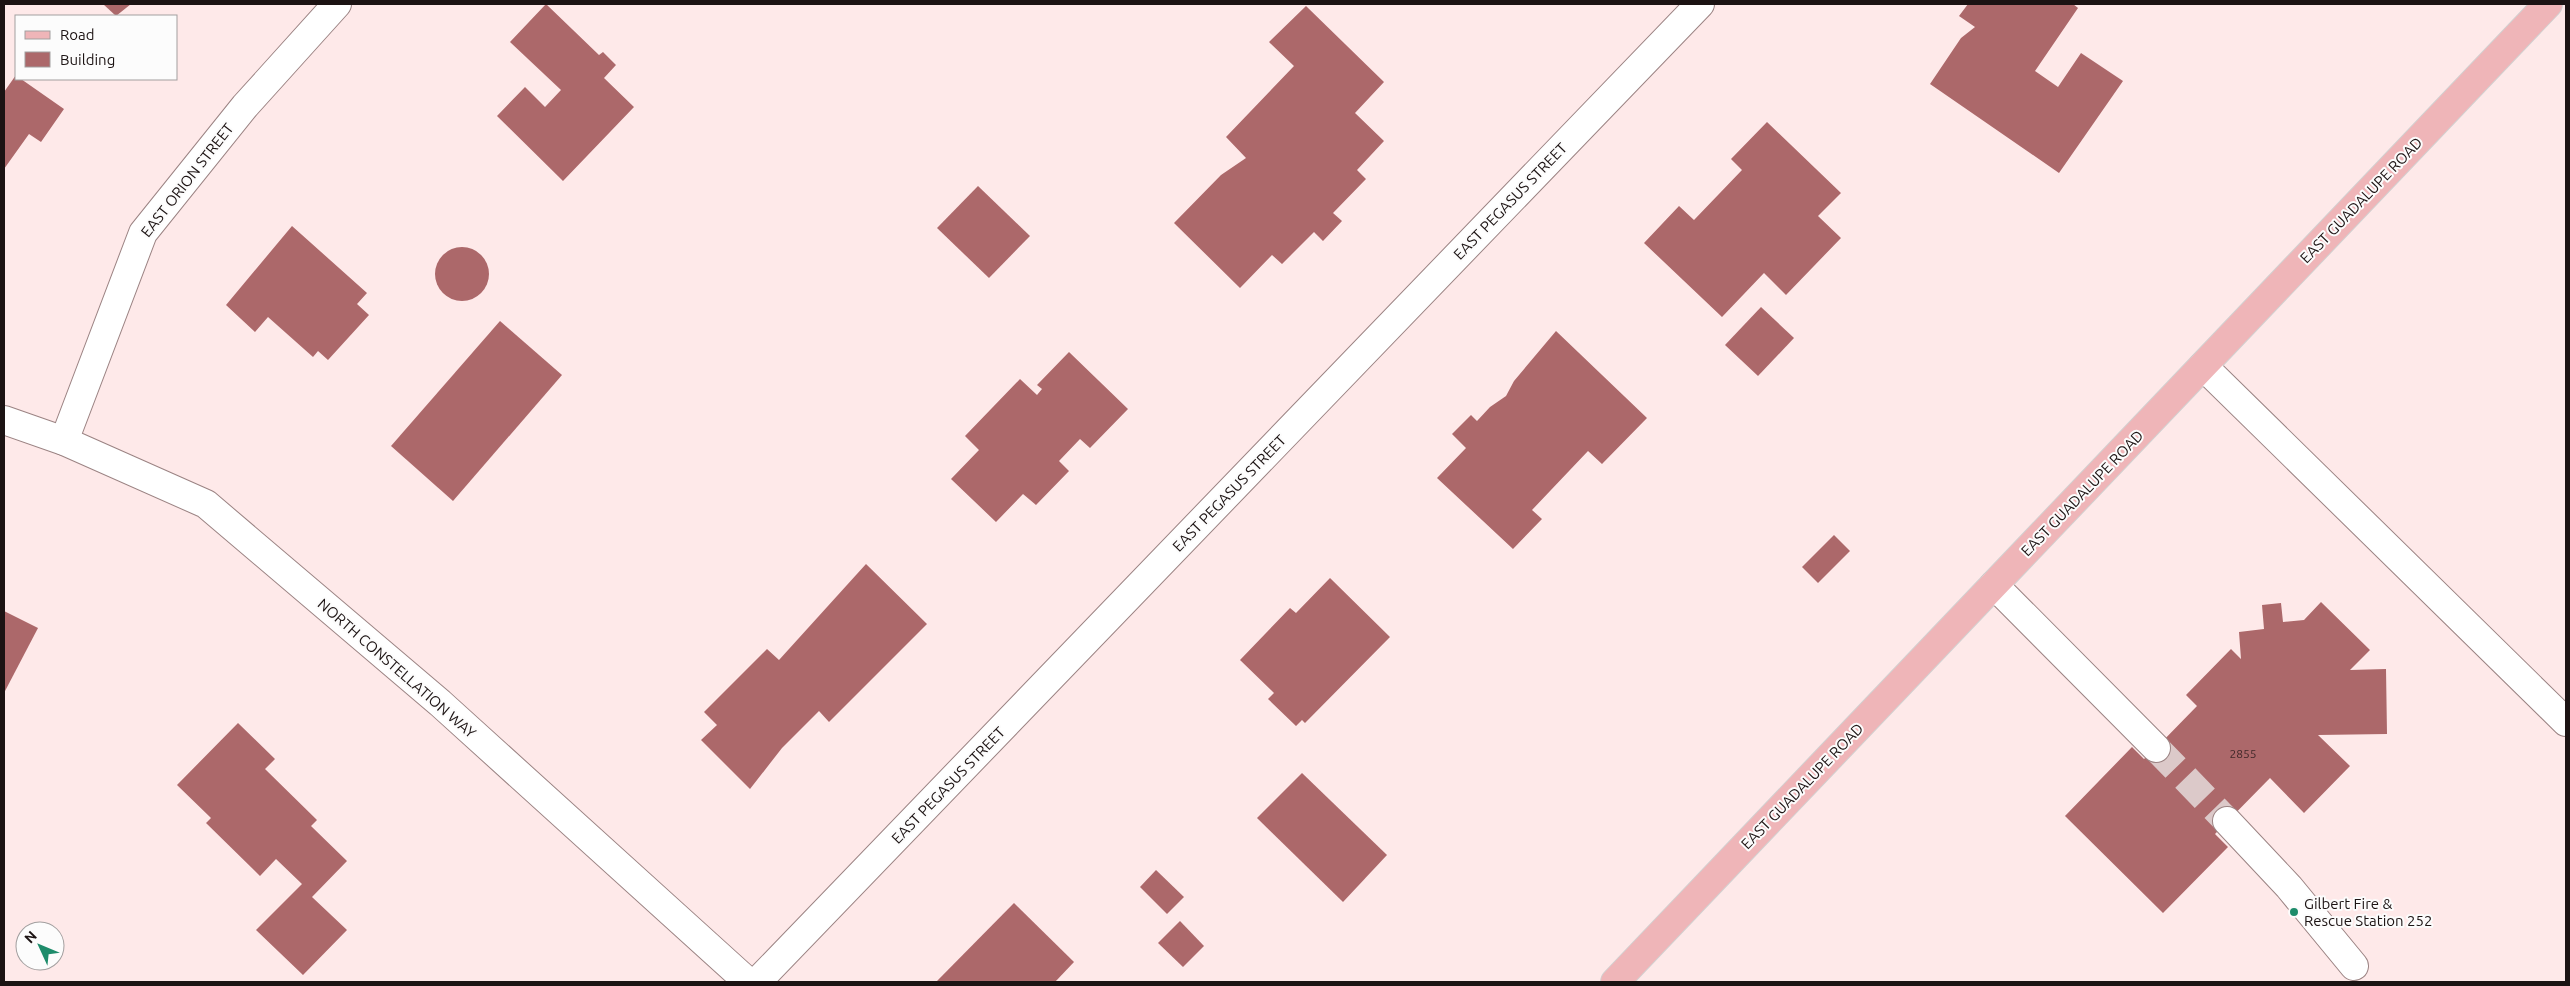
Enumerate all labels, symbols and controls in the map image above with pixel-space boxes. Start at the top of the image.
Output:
legend [15,15,178,80]
text: Road [60,26,95,43]
text: Building [60,51,115,68]
street label: EAST ORION STREET [137,119,237,240]
street label: EAST GUADALUPE ROAD [2297,134,2425,266]
street label: EAST PEGASUS STREET [1450,139,1571,263]
street label: EAST GUADALUPE ROAD [2018,427,2146,559]
street label: EAST PEGASUS STREET [1169,431,1290,555]
street label: NORTH CONSTELLATION WAY [315,595,480,741]
street label: EAST GUADALUPE ROAD [1738,720,1866,852]
street label: EAST PEGASUS STREET [888,723,1009,847]
house number: 2855 [2229,747,2257,760]
place label: Gilbert Fire & Rescue Station 252 [2304,895,2433,929]
marker: Gilbert Fire & Rescue Station 252 [2288,906,2300,918]
north arrow [15,921,65,971]
text: N [21,928,40,946]

